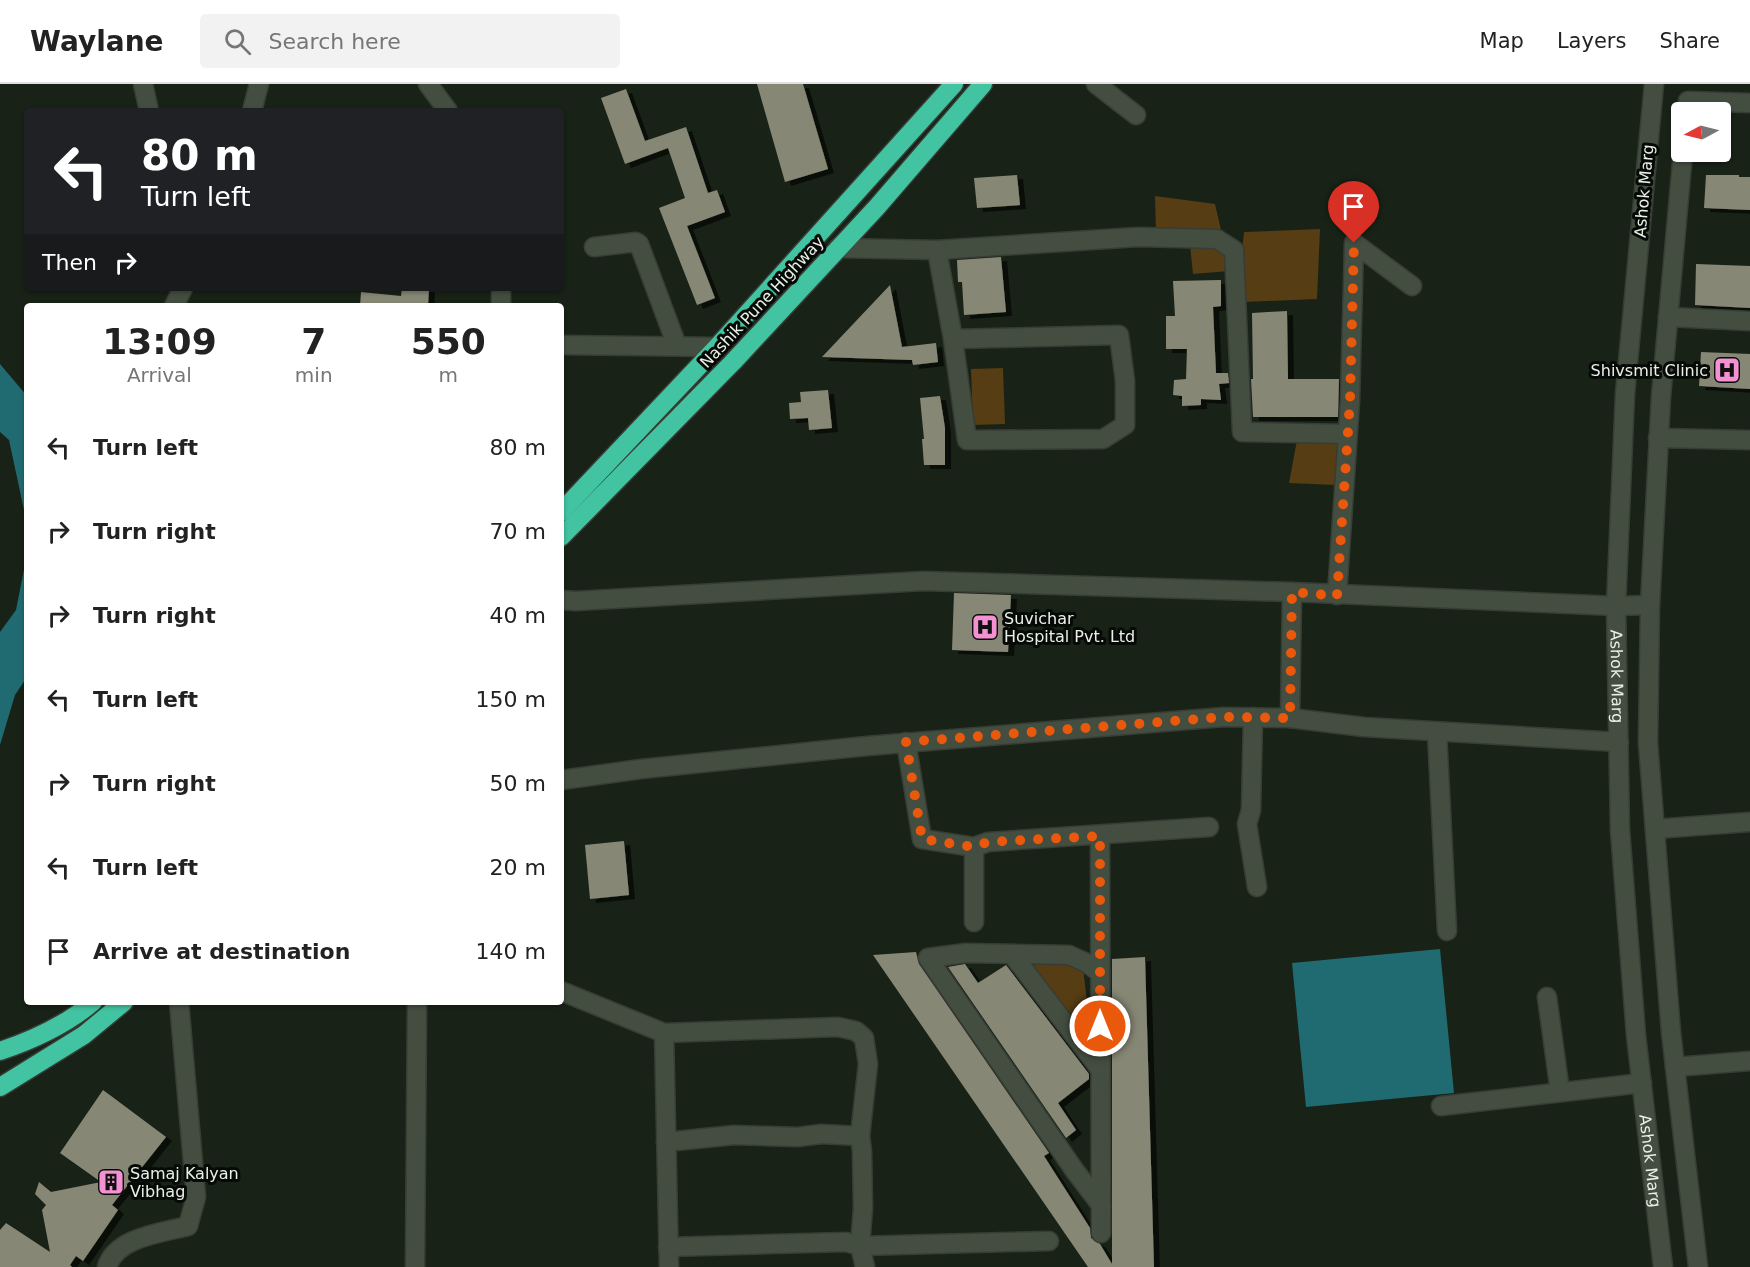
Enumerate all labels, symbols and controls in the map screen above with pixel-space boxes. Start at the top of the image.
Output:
search box [200,14,620,68]
text: Waylane [30,25,164,58]
icon: search [221,25,254,58]
text: Search here [269,29,401,54]
text: Map [1480,29,1524,53]
text: Layers [1557,29,1626,53]
text: Share [1659,29,1720,53]
north arrow [1671,102,1731,162]
map controls [1671,102,1731,162]
text: 80 m [141,131,258,180]
icon: left [42,132,120,210]
street label: Ashok Marg [1630,144,1658,238]
text: Turn left [141,181,251,212]
pin [1328,181,1379,243]
icon: arrive [1337,190,1370,223]
street label: Nashik Pune Highway [696,232,828,372]
icon: right [109,246,142,279]
text: Then [42,250,97,275]
text: 13:09 [102,321,217,362]
text: 7 [301,321,326,362]
text: 550 [411,321,486,362]
hospital icon: Shivsmit Clinic [1712,355,1742,385]
place label: Shivsmit Clinic [1591,361,1708,380]
text: Arrival [127,363,192,387]
text: min [295,363,333,387]
text: m [439,363,458,387]
icon: left [42,431,75,464]
text: Turn left [93,435,198,460]
text: 80 m [490,435,546,460]
icon: right [42,515,75,548]
text: Turn right [93,519,216,544]
text: 70 m [490,519,546,544]
icon: right [42,599,75,632]
text: Turn right [93,603,216,628]
text: 40 m [490,603,546,628]
place label: Suvichar Hospital Pvt. Ltd [1004,609,1135,646]
hospital icon: Suvichar Hospital Pvt. Ltd [970,612,1000,642]
street label: Ashok Marg [1607,629,1628,723]
icon: left [42,683,75,716]
text: Turn left [93,687,198,712]
text: 150 m [476,687,546,712]
icon: right [42,767,75,800]
text: Turn right [93,771,216,796]
text: 50 m [490,771,546,796]
icon: left [42,851,75,884]
text: Turn left [93,855,198,880]
text: 20 m [490,855,546,880]
icon: arrive [42,935,75,968]
text: Arrive at destination [93,939,350,964]
text: 140 m [476,939,546,964]
position arrow [1068,994,1132,1058]
street label: Ashok Marg [1636,1113,1666,1209]
place label: Samaj Kalyan Vibhag [130,1164,239,1201]
building icon: Samaj Kalyan Vibhag [96,1167,126,1197]

